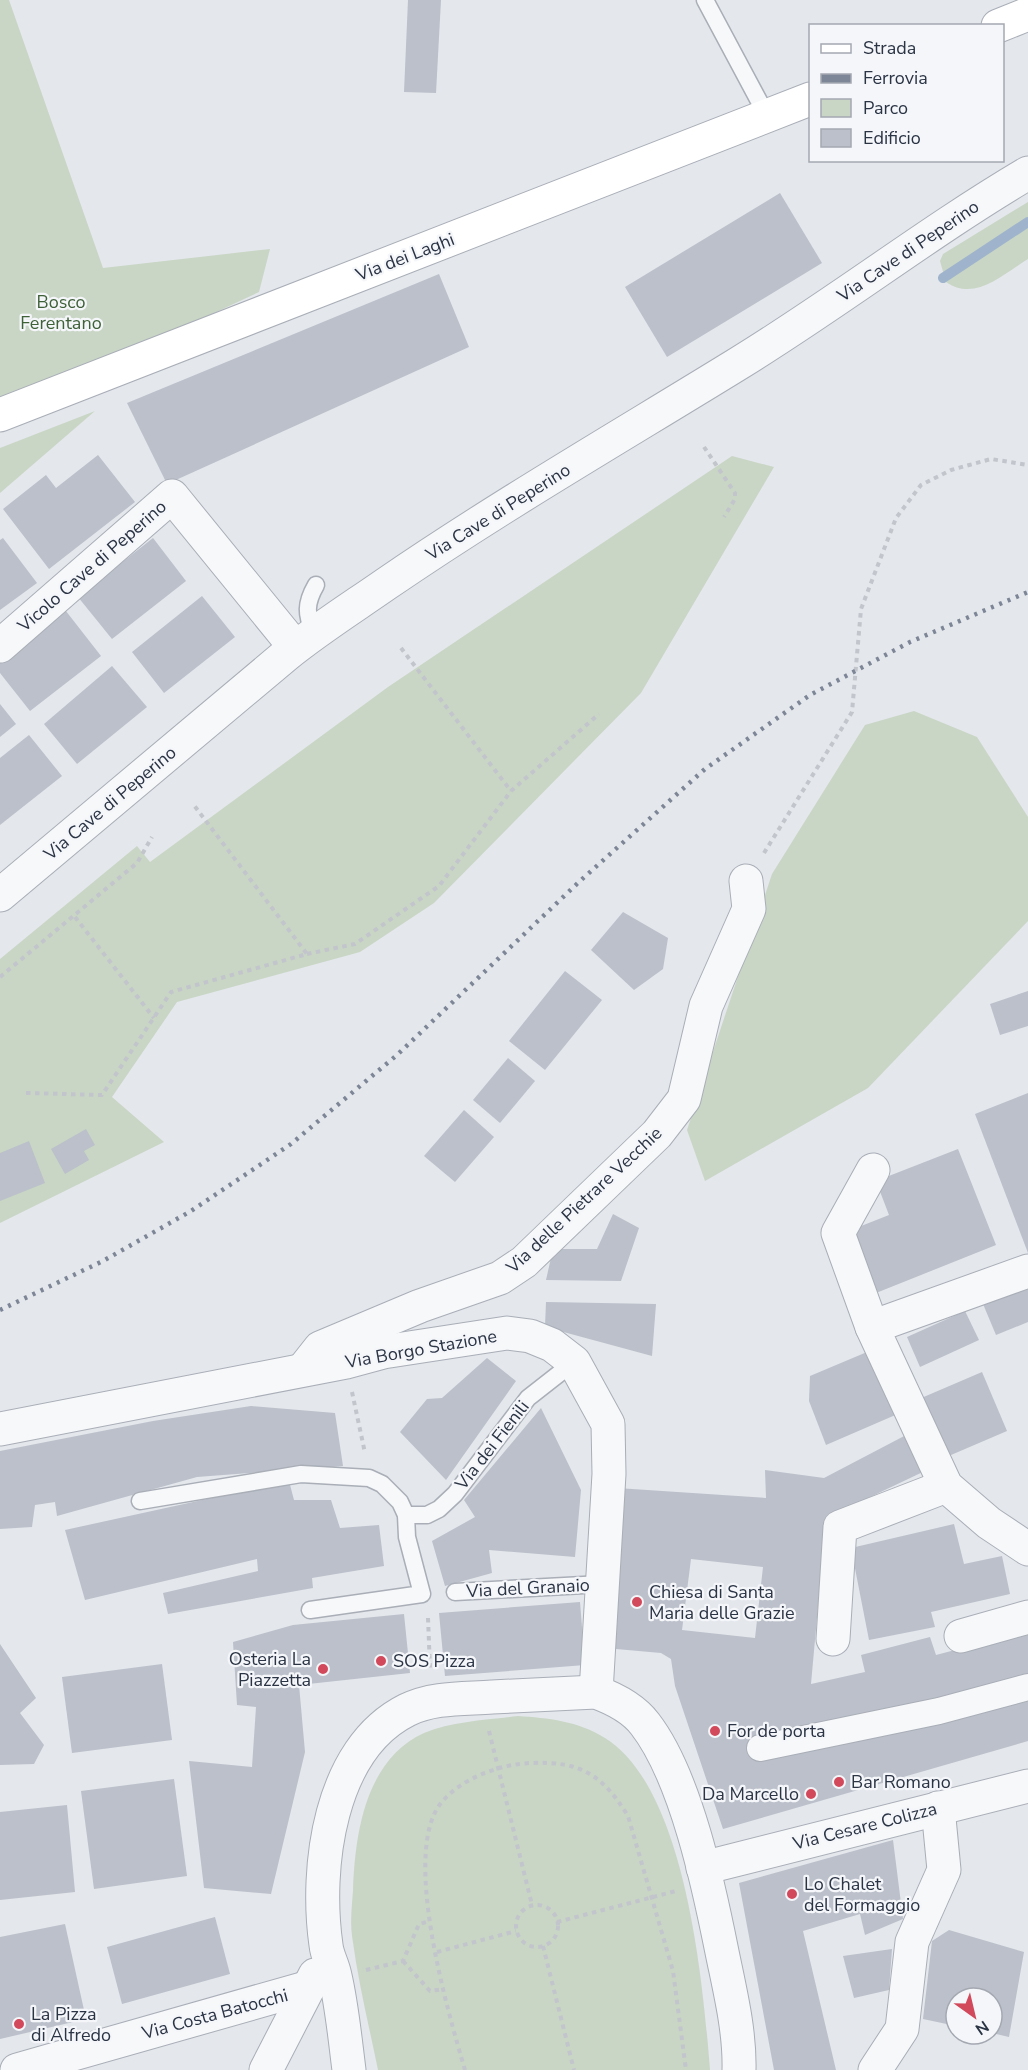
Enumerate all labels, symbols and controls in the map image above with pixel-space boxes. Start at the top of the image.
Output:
legend [809,24,1004,162]
text: Strada [863,36,916,60]
text: Ferrovia [863,66,928,90]
text: Parco [863,96,908,120]
text: Edificio [863,126,921,150]
street label: Via Cave di Peperino [832,195,984,308]
street label: Via dei Laghi [351,227,458,287]
park label: Bosco Ferentano [20,290,102,335]
street label: Via Cave di Peperino [420,458,575,567]
street label: Vicolo Cave di Peperino [12,495,172,638]
street label: Via Cave di Peperino [38,740,181,866]
street label: Via delle Pietrare Vecchie [500,1121,667,1279]
street label: Via Borgo Stazione [342,1324,499,1374]
street label: Via dei Fienili [449,1395,534,1495]
street label: Via del Granaio [465,1573,590,1603]
place label: Chiesa di Santa Maria delle Grazie [649,1580,795,1625]
marker: Chiesa di Santa Maria delle Grazie [630,1595,644,1609]
place label: Osteria La Piazzetta [229,1647,311,1692]
place label: SOS Pizza [393,1649,475,1673]
marker: SOS Pizza [374,1654,388,1668]
marker: Osteria La Piazzetta [316,1662,330,1676]
place label: For de porta [727,1719,826,1743]
marker: For de porta [708,1724,722,1738]
place label: Bar Romano [851,1770,951,1794]
marker: Bar Romano [832,1775,846,1789]
place label: Da Marcello [702,1782,799,1806]
marker: Da Marcello [804,1787,818,1801]
street label: Via Cesare Colizza [789,1796,940,1856]
place label: Lo Chalet del Formaggio [804,1872,920,1917]
marker: Lo Chalet del Formaggio [785,1887,799,1901]
street label: Via Costa Batocchi [138,1983,291,2045]
north arrow [944,1986,1004,2046]
place label: La Pizza di Alfredo [31,2002,111,2047]
text: N [971,2015,993,2040]
marker: La Pizza di Alfredo [12,2017,26,2031]

